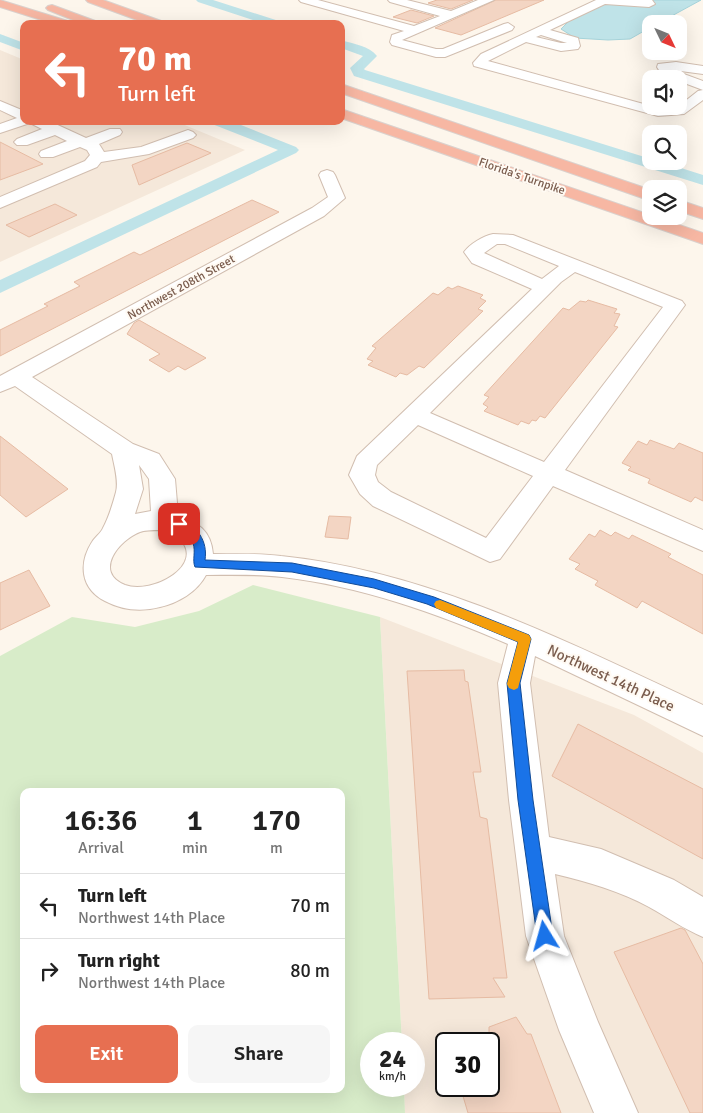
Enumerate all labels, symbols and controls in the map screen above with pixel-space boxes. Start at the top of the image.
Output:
north arrow [642,15,688,60]
map controls [642,15,687,225]
text: 70 m [118,37,192,80]
icon: left [35,40,100,105]
button: sound [642,70,687,115]
text: Turn left [118,80,196,107]
button: search [642,125,687,170]
street label: Florida's Turnpike [477,155,567,198]
button: layers [642,180,687,225]
street label: Northwest 208th Street [125,252,237,323]
pin [158,503,200,545]
icon: arrive [165,510,193,538]
street label: Northwest 14th Place [545,641,677,715]
text: 16:36 [64,802,138,839]
text: 1 [187,802,203,839]
text: 170 [252,802,301,839]
text: Arrival [78,838,124,858]
text: min [182,838,208,858]
text: m [270,838,283,858]
text: Turn left [78,884,147,908]
icon: left [35,892,63,920]
text: 70 m [290,894,330,918]
text: Northwest 14th Place [78,908,225,928]
position arrow [518,909,570,961]
text: Turn right [78,949,160,973]
icon: right [35,957,63,985]
text: 80 m [290,959,330,983]
text: Northwest 14th Place [78,973,225,993]
button: Exit [35,1025,178,1083]
button: Share [188,1025,330,1083]
speed limit sign: 30 [435,1032,500,1097]
text: 24 [379,1043,406,1074]
text: km/h [379,1069,406,1084]

